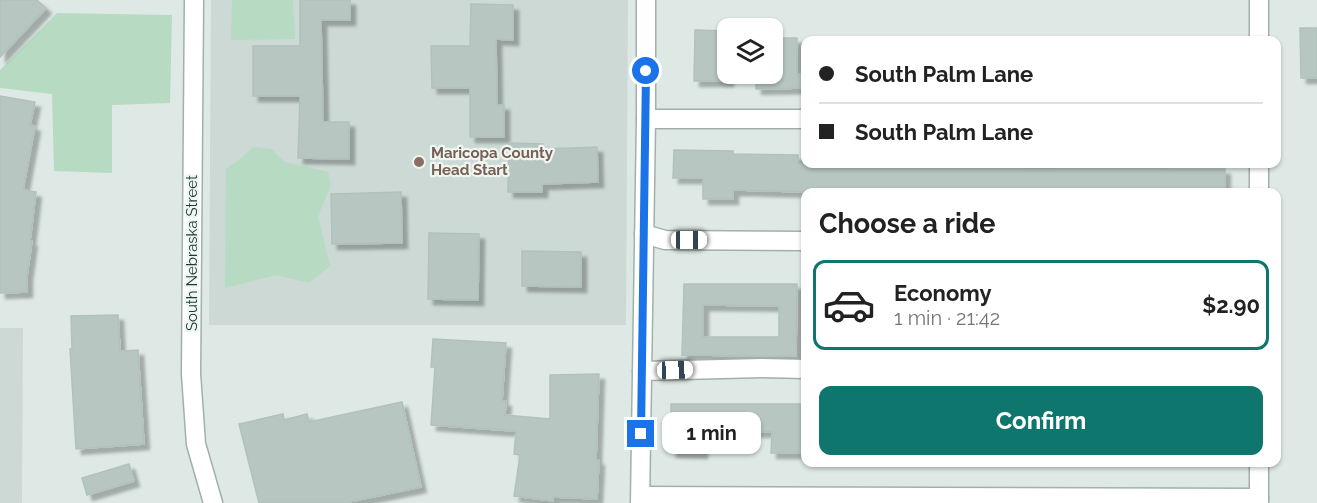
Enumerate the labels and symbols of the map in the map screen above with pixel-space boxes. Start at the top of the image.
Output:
route start [632,57,659,84]
place label: Maricopa County Head Start [431,144,554,179]
marker: Maricopa County Head Start [412,155,426,169]
street label: South Nebraska Street [183,175,201,331]
car [671,231,707,249]
car [657,360,693,380]
callout: 1 min [662,413,761,455]
route end [627,420,654,447]

